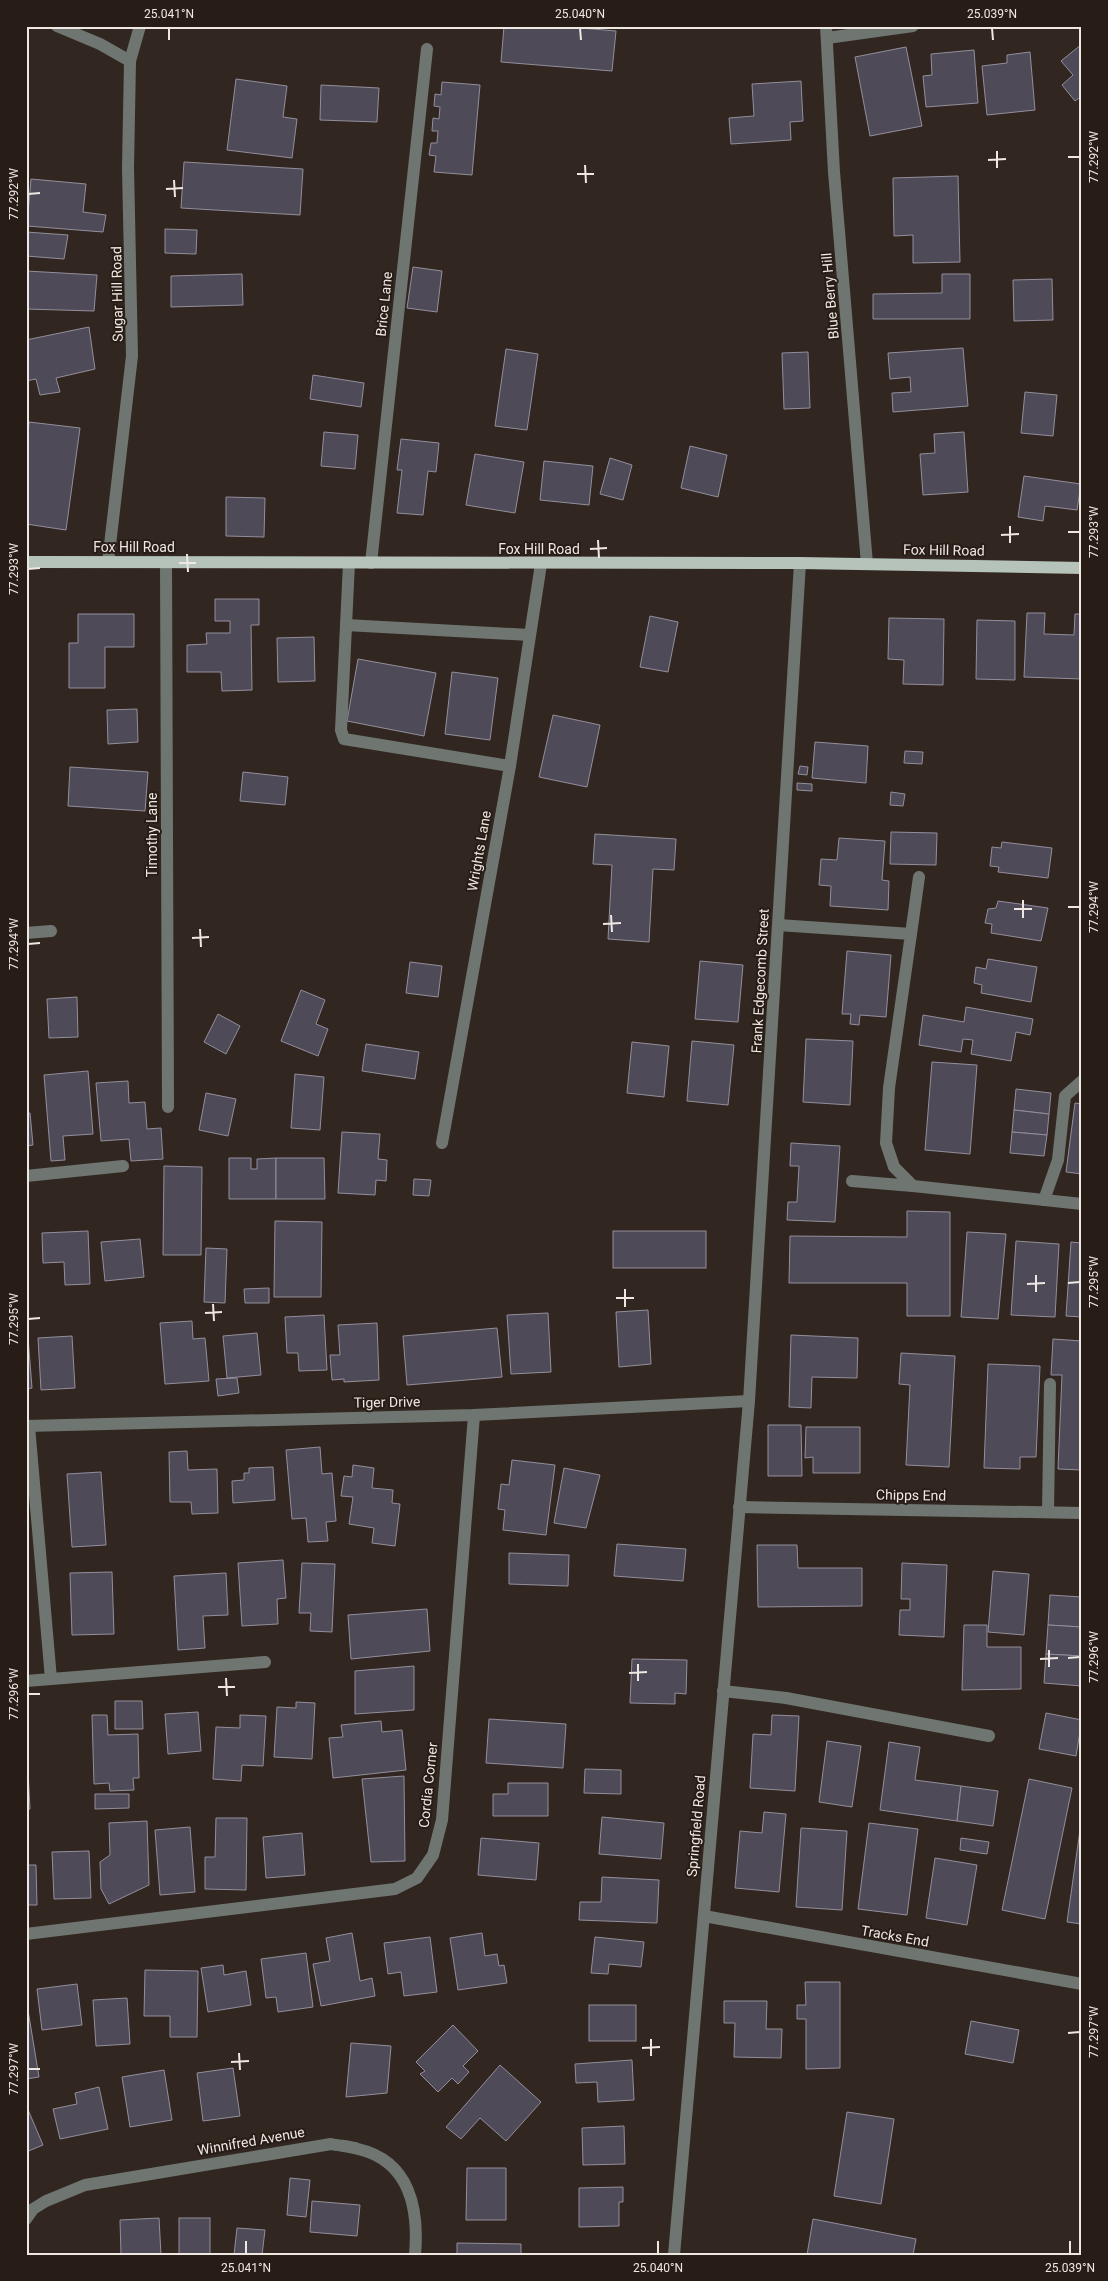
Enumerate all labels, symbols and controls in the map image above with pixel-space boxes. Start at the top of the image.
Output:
text: 25.041°N [144,7,194,21]
text: 25.040°N [555,7,605,21]
text: 25.039°N [967,7,1017,21]
text: 77.292°W [1087,131,1101,183]
text: 77.292°W [7,168,21,220]
street label: Sugar Hill Road [108,246,126,342]
street label: Blue Berry Hill [818,252,842,340]
street label: Brice Lane [373,271,395,337]
text: 77.293°W [1087,506,1101,558]
street label: Fox Hill Road [93,539,175,555]
street label: Fox Hill Road [498,541,580,557]
street label: Fox Hill Road [903,541,985,559]
text: 77.293°W [7,543,21,595]
street label: Timothy Lane [144,793,160,877]
street label: Wrights Lane [464,809,494,893]
text: 77.294°W [1087,881,1101,933]
street label: Frank Edgecomb Street [748,908,772,1054]
text: 77.294°W [7,918,21,970]
text: 77.295°W [1087,1256,1101,1308]
text: 77.295°W [7,1293,21,1345]
street label: Tiger Drive [354,1393,420,1411]
street label: Chipps End [876,1486,946,1504]
text: 77.296°W [1087,1631,1101,1683]
text: 77.296°W [7,1668,21,1720]
street label: Cordia Corner [416,1741,440,1829]
street label: Springfield Road [684,1774,708,1878]
street label: Tracks End [860,1922,930,1950]
text: 77.297°W [1087,2006,1101,2058]
text: 77.297°W [7,2043,21,2095]
street label: Winnifred Avenue [196,2124,306,2158]
text: 25.041°N [221,2261,271,2275]
text: 25.040°N [633,2261,683,2275]
text: 25.039°N [1045,2261,1095,2275]

